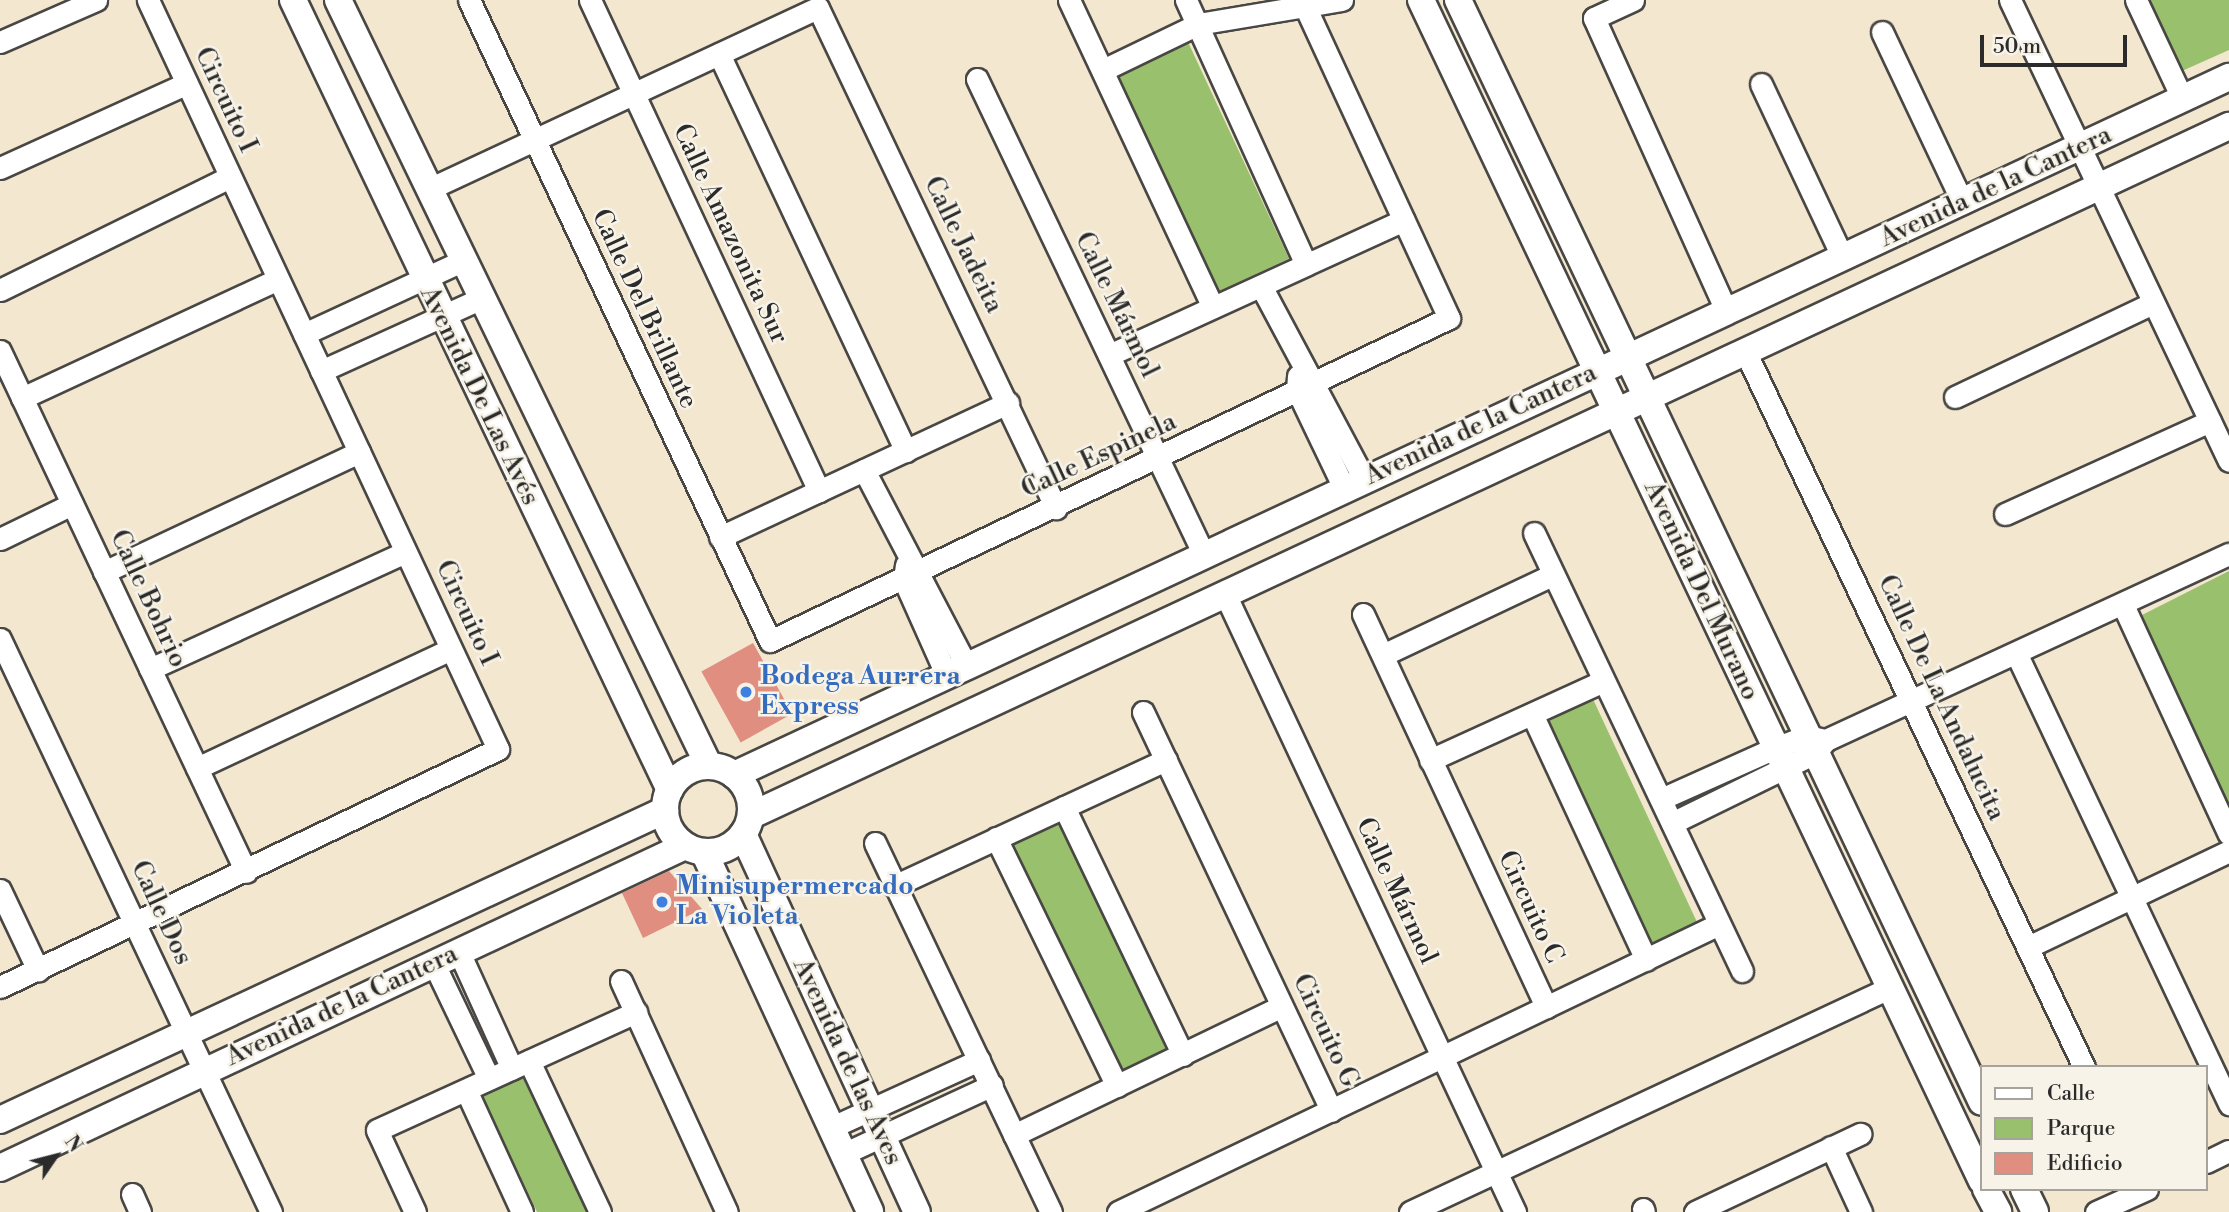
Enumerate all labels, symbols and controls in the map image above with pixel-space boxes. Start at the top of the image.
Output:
scale bar [1984,21,2131,65]
text: 50 m [1993,34,2041,60]
street label: Circuito I [187,43,263,157]
street label: Calle Amazonita Sur [665,119,795,349]
street label: Avenida de la Cantera [1875,120,2117,254]
street label: Calle Jadeita [917,172,1009,318]
street label: Calle Del Brillante [584,204,704,414]
street label: Calle Mármol [1067,227,1165,383]
street label: Avenida De Las Avés [413,282,545,510]
street label: Avenida de la Cantera [1360,358,1602,492]
street label: Calle Espinela [1017,407,1181,505]
street label: Avenida Del Murano [1637,476,1765,706]
street label: Calle Bohrio [103,525,193,673]
street label: Circuito I [428,556,504,670]
street label: Calle De La Andalucita [1870,570,2012,826]
place label: Bodega Aurrera Express [760,661,960,722]
marker: Bodega Aurrera Express [738,684,754,700]
street label: Calle Mármol [1349,813,1443,969]
street label: Circuito C [1490,846,1570,968]
street label: Calle Dos [123,856,199,970]
place label: Minisupermercado La Violeta [676,871,914,932]
marker: Minisupermercado La Violeta [654,894,670,910]
street label: Avenida de la Cantera [221,939,463,1073]
street label: Avenida de las Aves [786,954,908,1170]
street label: Circuito G [1285,969,1365,1093]
legend [1980,1065,2208,1191]
text: Calle [2047,1081,2095,1107]
text: Parque [2047,1116,2115,1142]
north arrow [21,1121,91,1191]
text: N [59,1131,87,1157]
text: Edificio [2047,1151,2123,1177]

